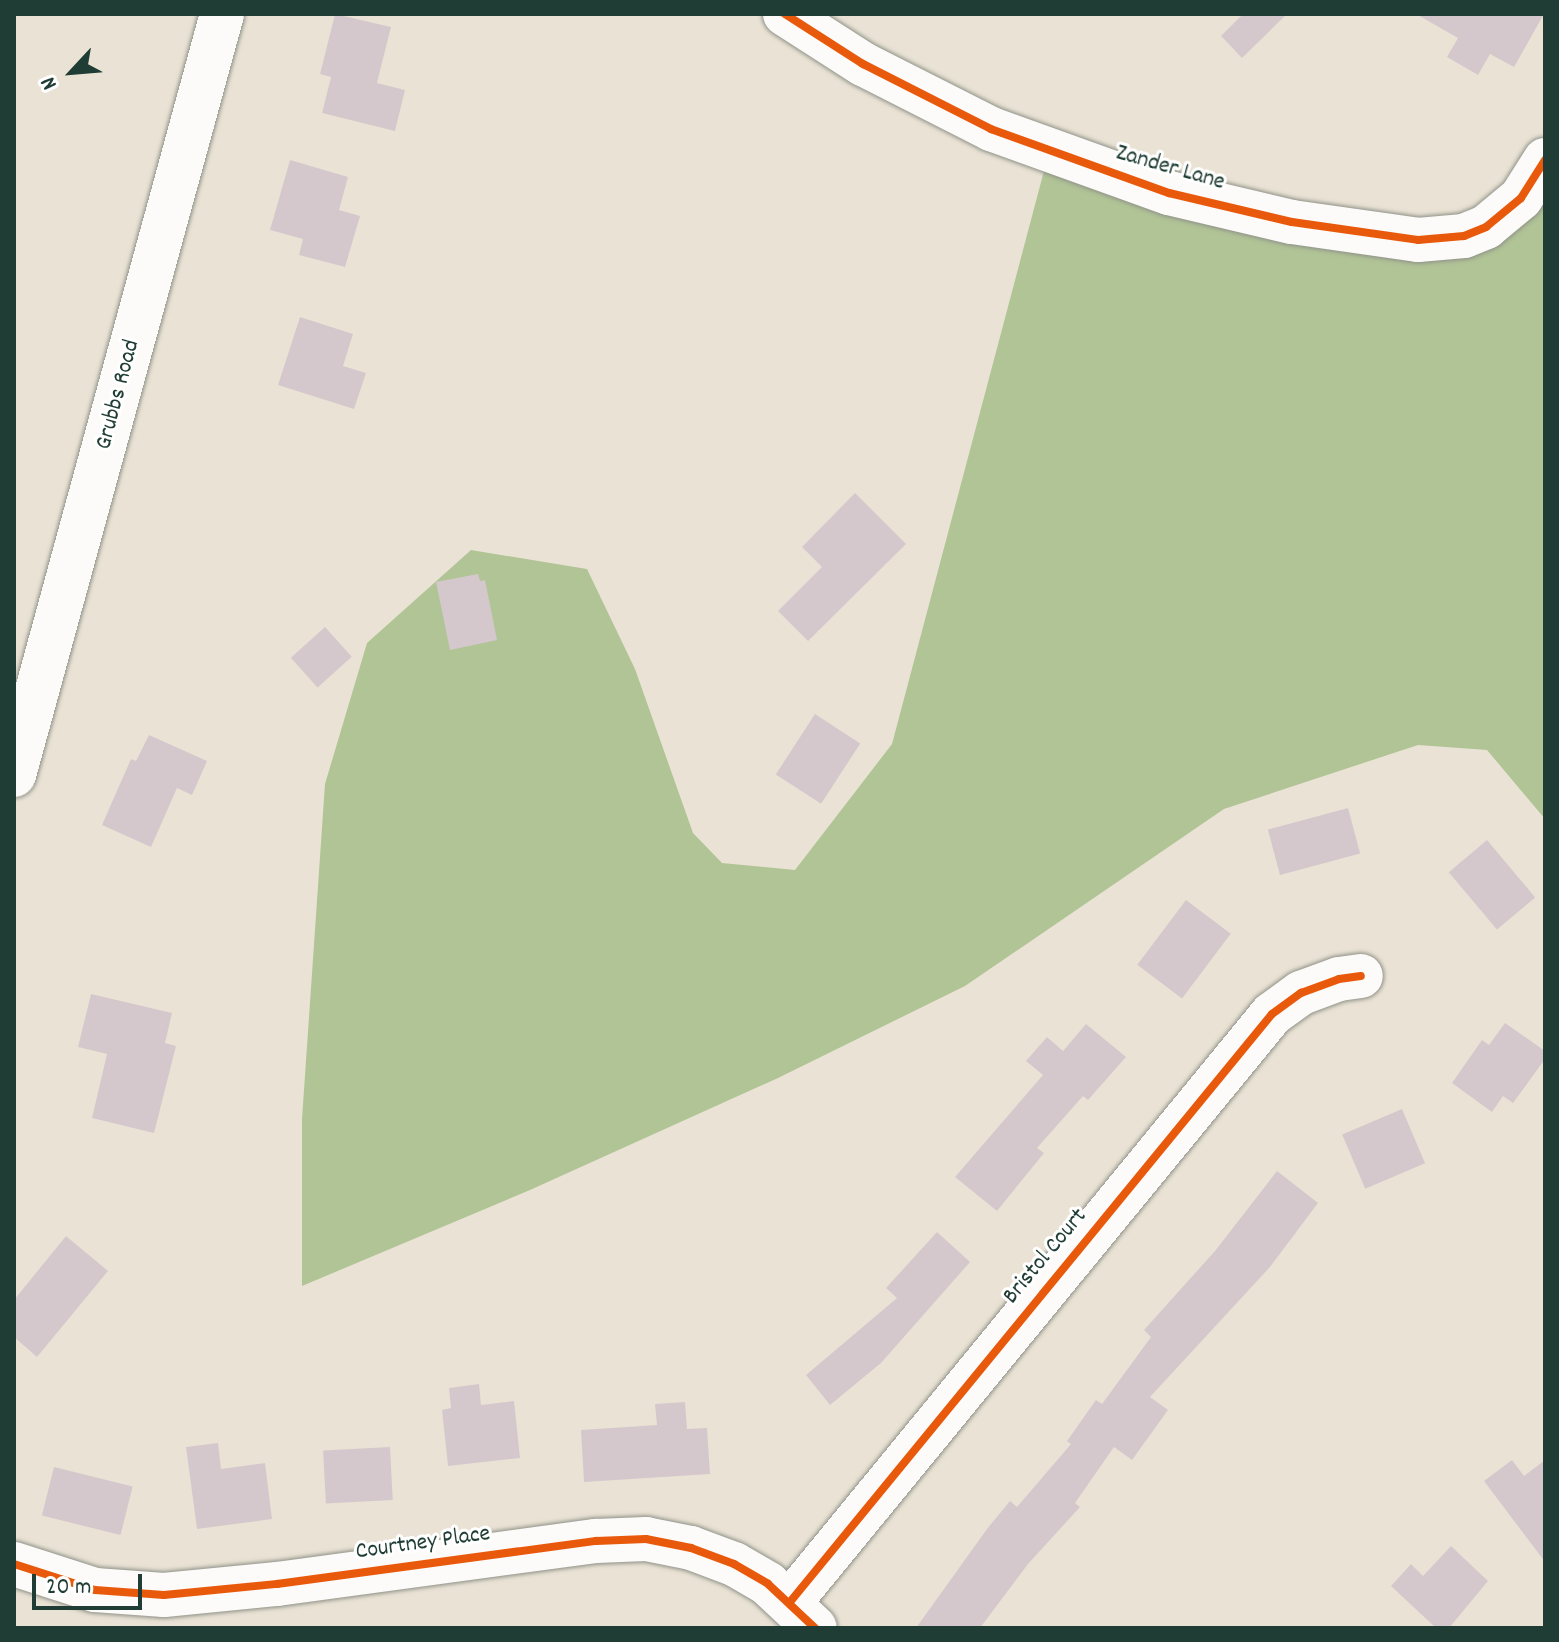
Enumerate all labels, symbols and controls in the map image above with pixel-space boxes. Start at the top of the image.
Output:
north arrow [32,32,112,112]
text: N [34,71,66,94]
street label: Zander Lane [1112,140,1228,198]
street label: Grubbs Road [91,337,147,453]
street label: Bristol Court [998,1203,1094,1311]
street label: Courtney Place [354,1520,492,1568]
scale bar [36,1558,146,1608]
text: 20 m [46,1571,92,1605]

